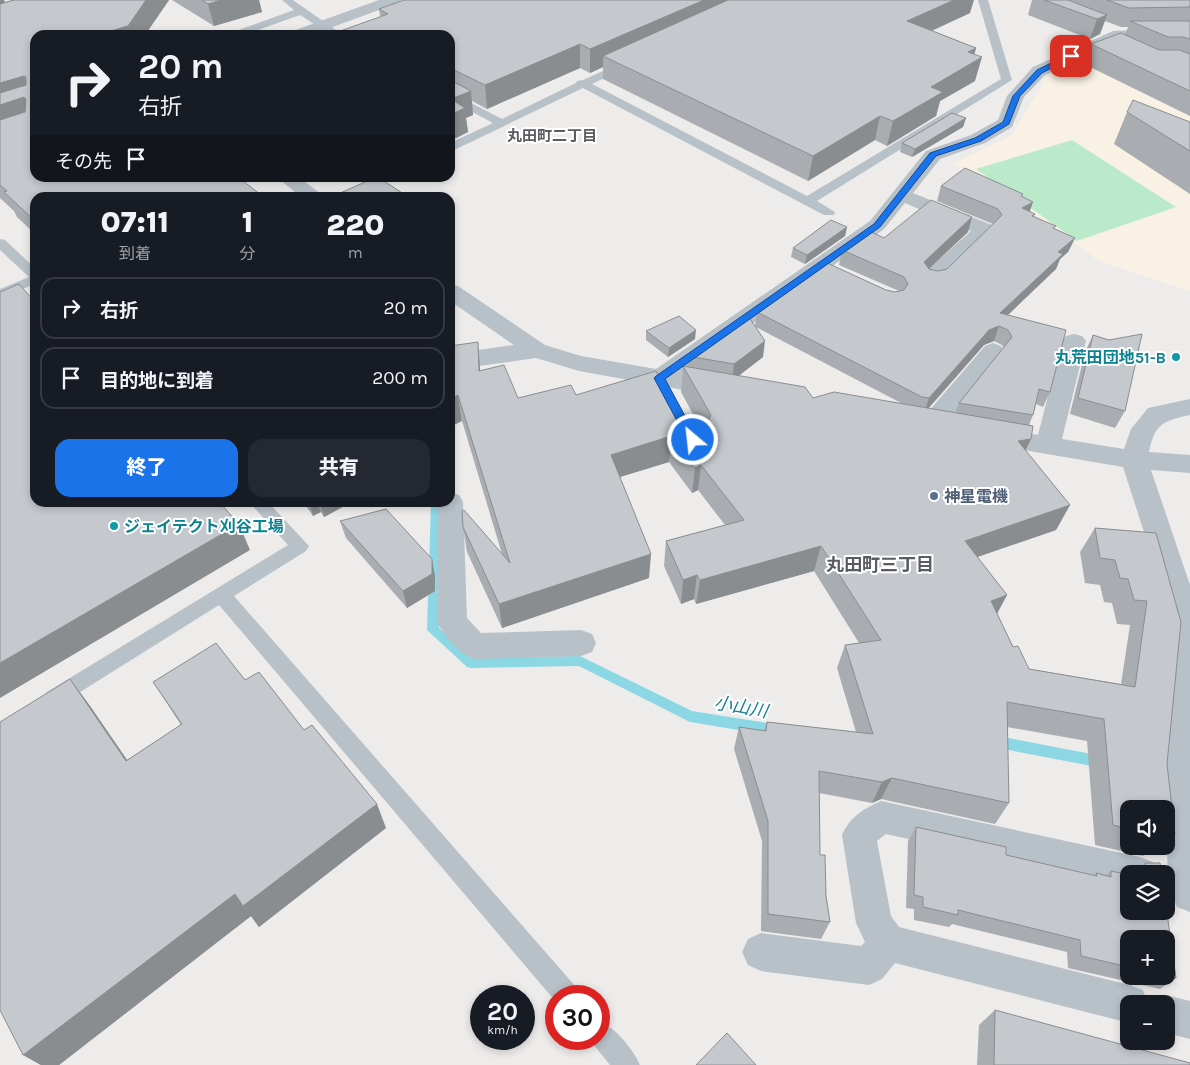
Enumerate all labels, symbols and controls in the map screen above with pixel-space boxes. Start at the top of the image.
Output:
pin [1050,35,1092,77]
icon: arrive [1057,42,1085,70]
text: 20 m [138,46,223,87]
icon: right [55,50,120,115]
text: 右折 [138,94,182,120]
district label: 丸田町二丁目 [507,127,597,145]
icon: arrive [122,145,150,173]
text: その先 [55,151,112,173]
text: 07:11 [101,204,169,240]
text: 1 [242,204,253,240]
text: 220 [326,207,384,243]
text: m [348,243,363,262]
text: 到着 [119,244,151,263]
text: 分 [240,244,256,263]
icon: right [57,294,85,322]
text: 20 m [383,297,428,319]
text: 右折 [100,300,138,322]
place label: 丸荒田団地51-B [1055,348,1166,367]
marker: 丸荒田団地51-B [1170,351,1182,363]
icon: arrive [57,364,85,392]
text: 200 m [372,367,428,389]
text: 目的地に到着 [100,370,214,392]
position arrow [666,413,718,465]
button: 終了 [55,439,238,497]
button: 共有 [248,439,430,497]
place label: 神星電機 [944,487,1008,506]
marker: 神星電機 [928,490,940,502]
place label: ジェイテクト刈谷工場 [124,517,284,536]
marker: ジェイテクト刈谷工場 [108,520,120,532]
district label: 丸田町三丁目 [826,554,934,576]
water label: 小山川 [713,691,771,723]
map controls [1120,800,1175,1050]
button: sound [1120,800,1175,855]
button: layers [1120,865,1175,920]
button: + [1120,930,1175,985]
speed limit sign: 30 [545,985,610,1050]
button: − [1120,995,1175,1050]
text: 20 [487,997,518,1026]
text: km/h [487,1023,518,1037]

